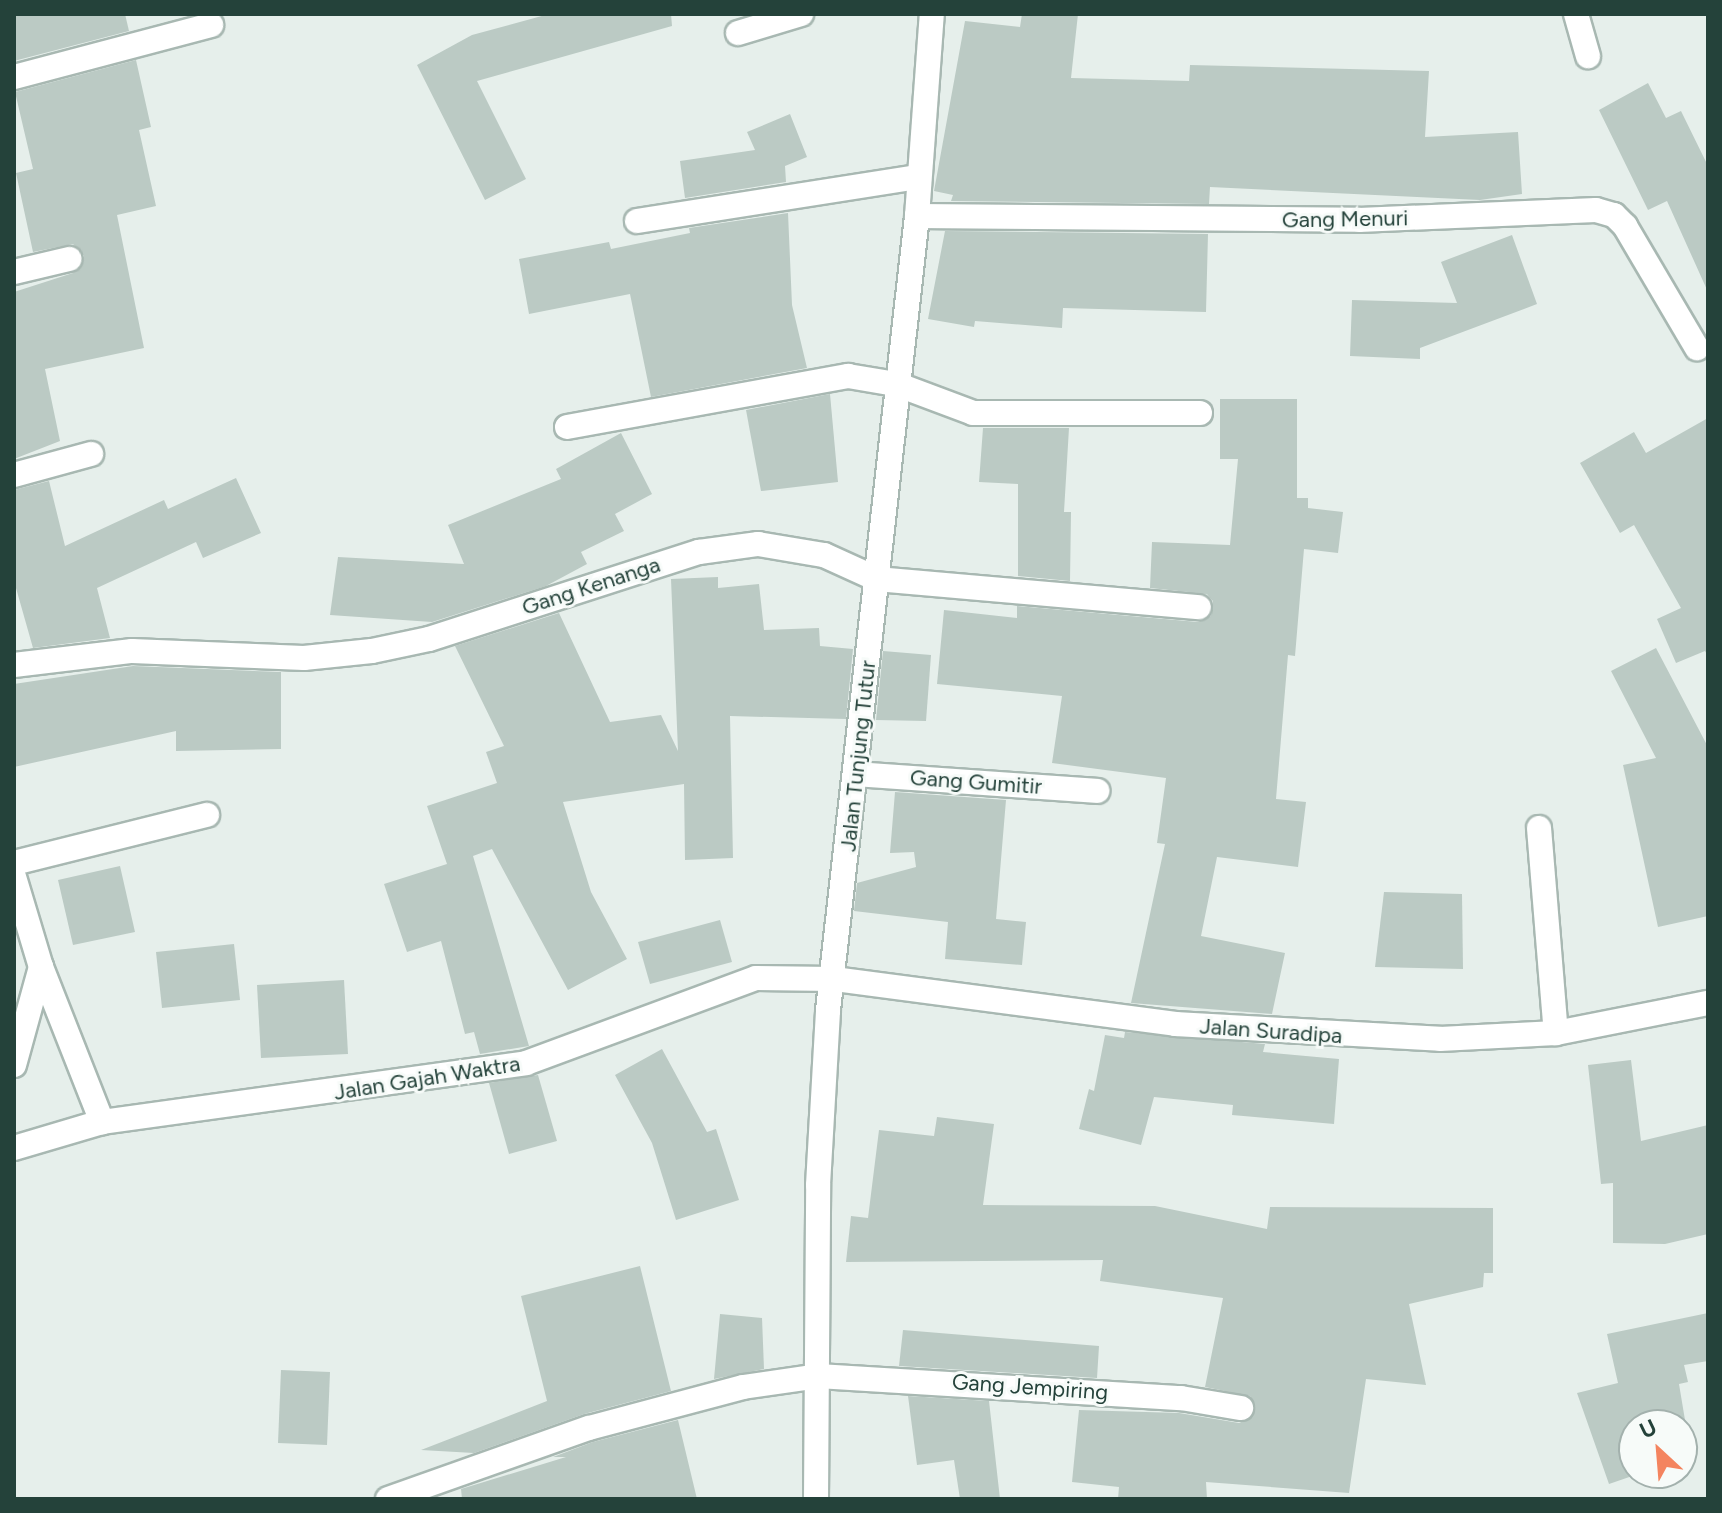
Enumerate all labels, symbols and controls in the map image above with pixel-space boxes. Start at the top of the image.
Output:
street label: Gang Menuri [1282,205,1408,233]
street label: Gang Kenanga [519,551,663,621]
street label: Jalan Tunjung Tutur [835,659,881,853]
street label: Gang Gumitir [909,764,1043,800]
street label: Jalan Suradipa [1199,1013,1343,1049]
street label: Jalan Gajah Waktra [332,1050,522,1106]
street label: Gang Jempiring [951,1368,1109,1406]
north arrow [1618,1409,1698,1489]
text: U [1635,1413,1661,1444]

